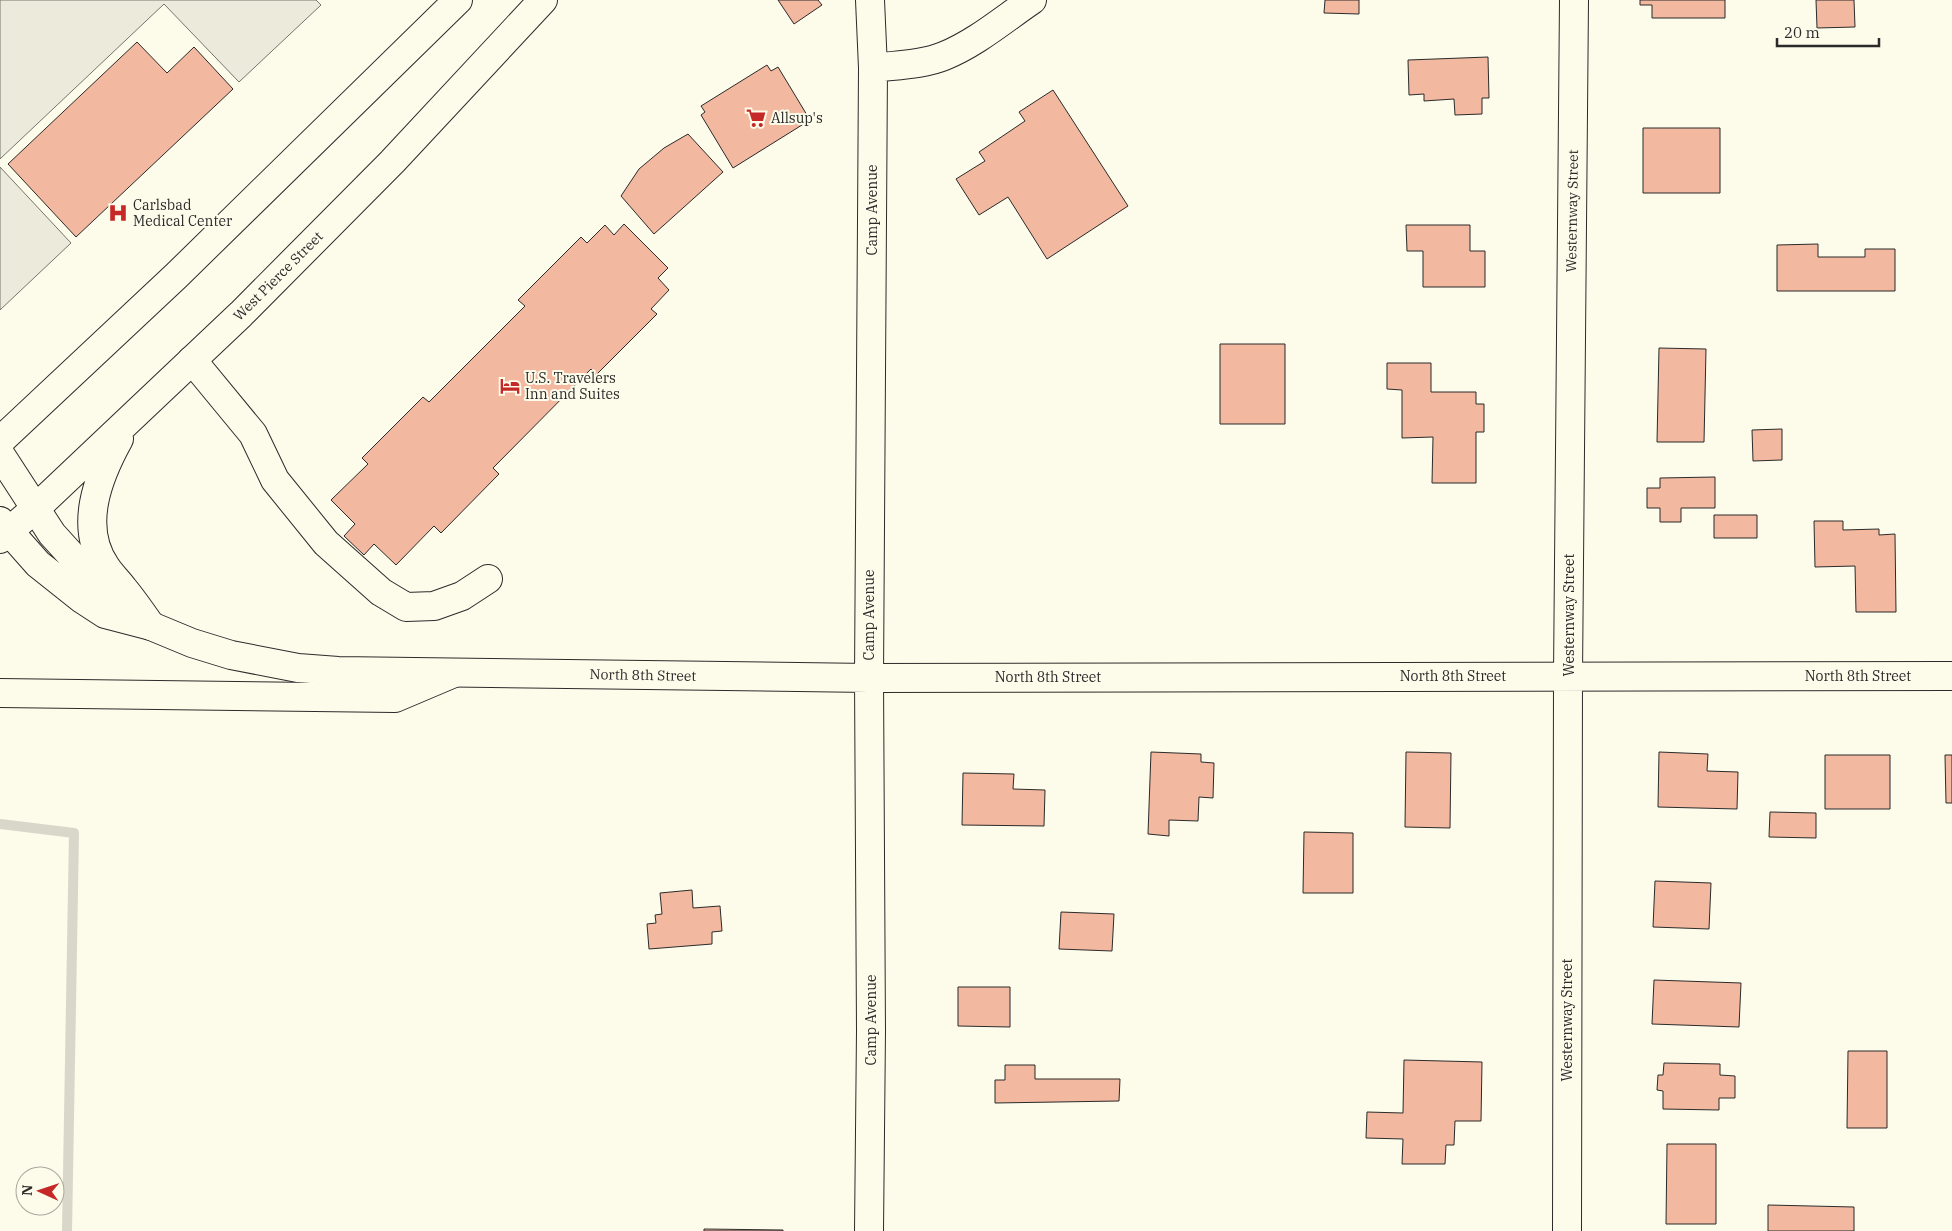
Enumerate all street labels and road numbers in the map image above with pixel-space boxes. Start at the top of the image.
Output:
street label: Westernway Street [1562,149,1582,273]
street label: Camp Avenue [863,165,881,255]
street label: West Pierce Street [229,227,327,325]
street label: Westernway Street [1560,553,1578,676]
street label: Camp Avenue [860,570,878,660]
street label: North 8th Street [590,665,697,685]
street label: North 8th Street [1400,667,1506,685]
street label: North 8th Street [1805,667,1911,685]
street label: North 8th Street [995,668,1101,686]
street label: Westernway Street [1558,958,1576,1081]
street label: Camp Avenue [862,975,880,1065]

